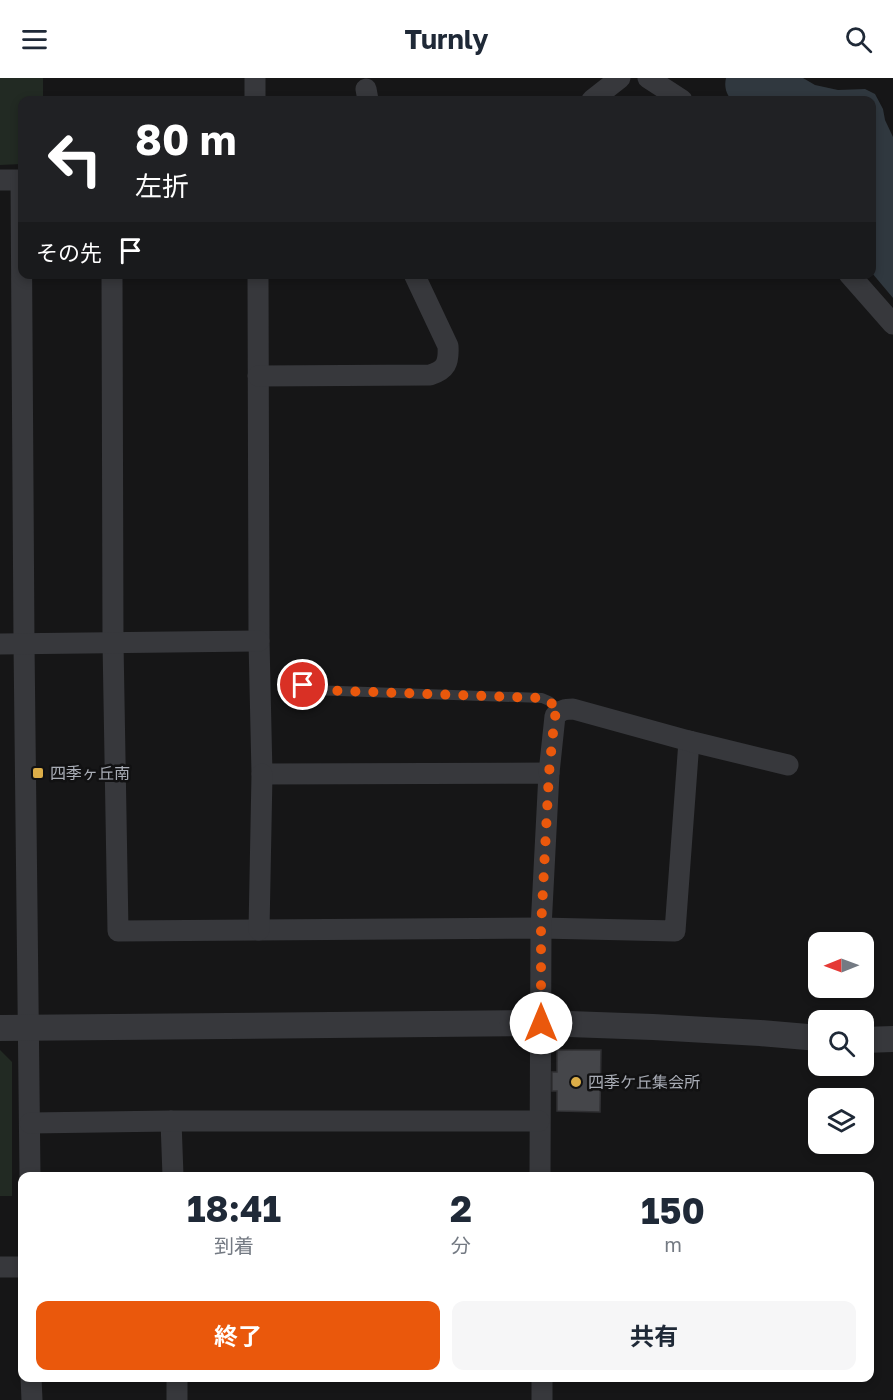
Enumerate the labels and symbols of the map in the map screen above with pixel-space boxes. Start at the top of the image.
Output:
pin [277,659,328,710]
place label: 四季ヶ丘南 [50,763,130,783]
marker: 四季ヶ丘南 [31,766,45,780]
north arrow [808,932,874,998]
position arrow [509,991,573,1055]
place label: 四季ケ丘集会所 [588,1072,700,1092]
marker: 四季ケ丘集会所 [569,1075,583,1089]

